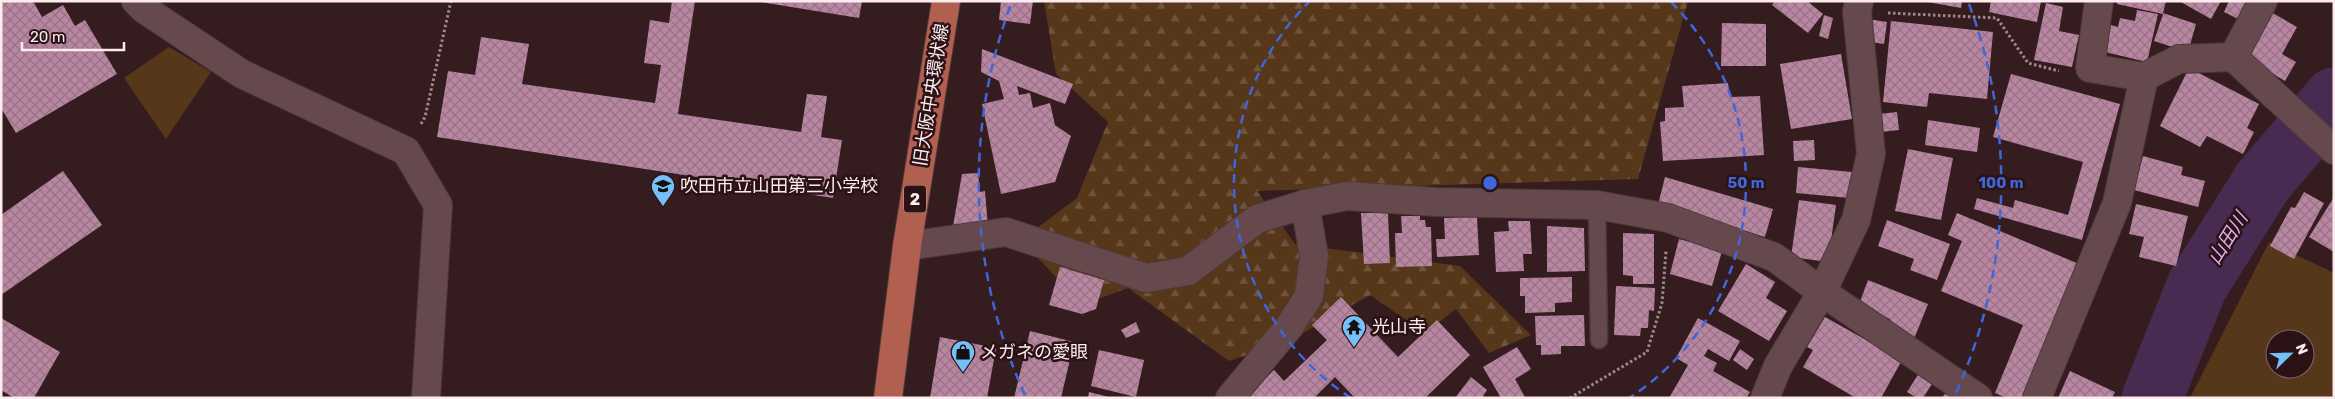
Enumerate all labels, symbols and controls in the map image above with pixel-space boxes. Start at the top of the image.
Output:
scale bar [22,20,125,52]
street label: 旧大阪中央環状線 [909,22,953,168]
text: 20 m [30,28,65,46]
school or university icon: 吹田市立山田第三小学校 [650,173,676,207]
centre of rings [1481,174,1499,192]
text: 50 m [1728,174,1764,192]
text: 100 m [1979,174,2023,192]
place label: 吹田市立山田第三小学校 [680,175,878,197]
road number: 2 [904,185,926,212]
water label: 山田川 [2203,206,2253,269]
temple icon: 光山寺 [1341,314,1367,348]
place label: 光山寺 [1372,316,1426,338]
north arrow [2265,329,2315,379]
shop icon: メガネの愛眼 [950,339,976,373]
place label: メガネの愛眼 [980,341,1088,363]
text: N [2292,341,2311,357]

